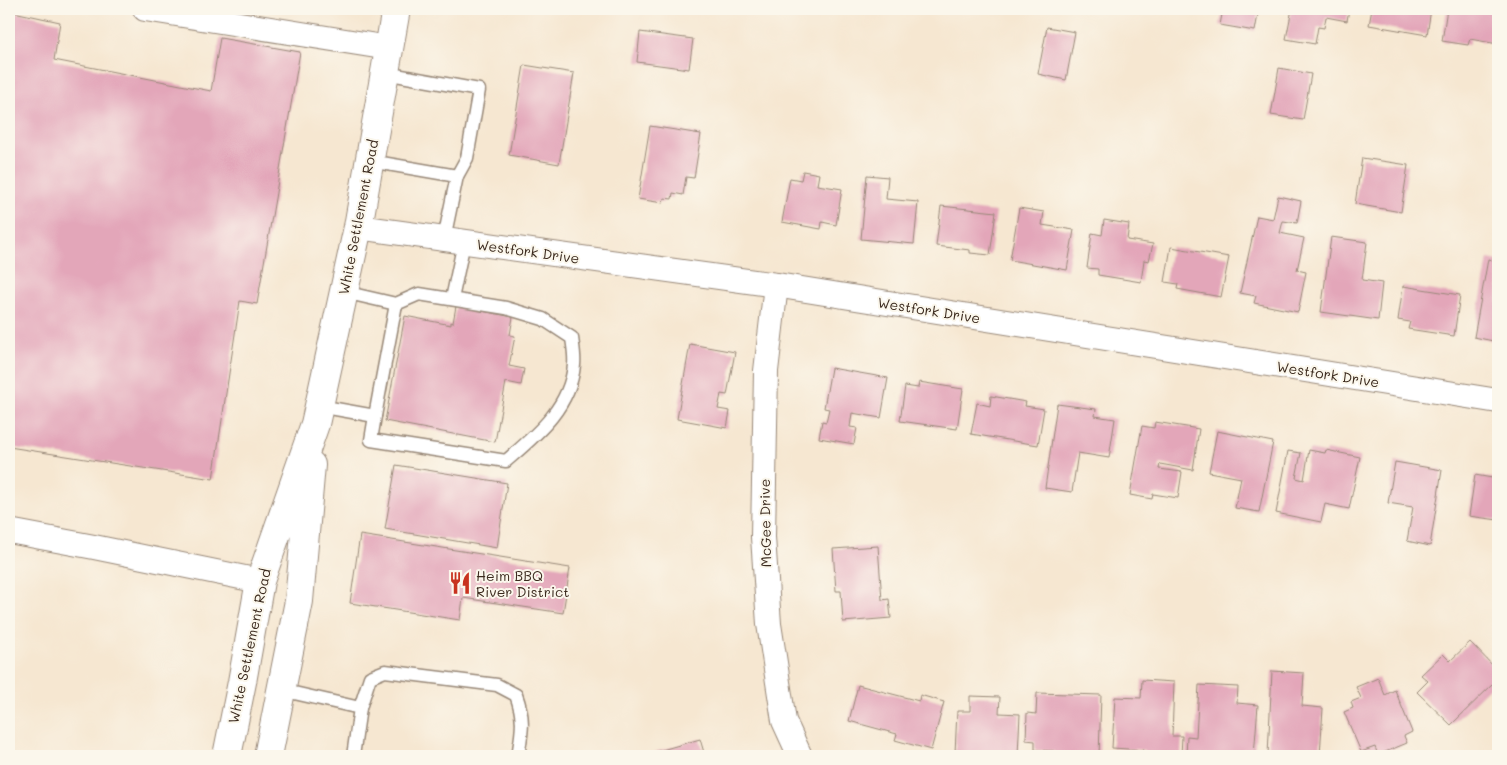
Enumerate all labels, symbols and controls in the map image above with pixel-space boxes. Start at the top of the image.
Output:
street label: White Settlement Road [334,138,382,296]
street label: Westfork Drive [475,234,581,268]
street label: Westfork Drive [876,293,982,327]
street label: Westfork Drive [1275,357,1381,391]
street label: McGee Drive [755,479,775,567]
place label: Heim BBQ River District [476,566,569,601]
street label: White Settlement Road [223,567,275,725]
restaurant icon: Heim BBQ River District [447,570,473,596]

